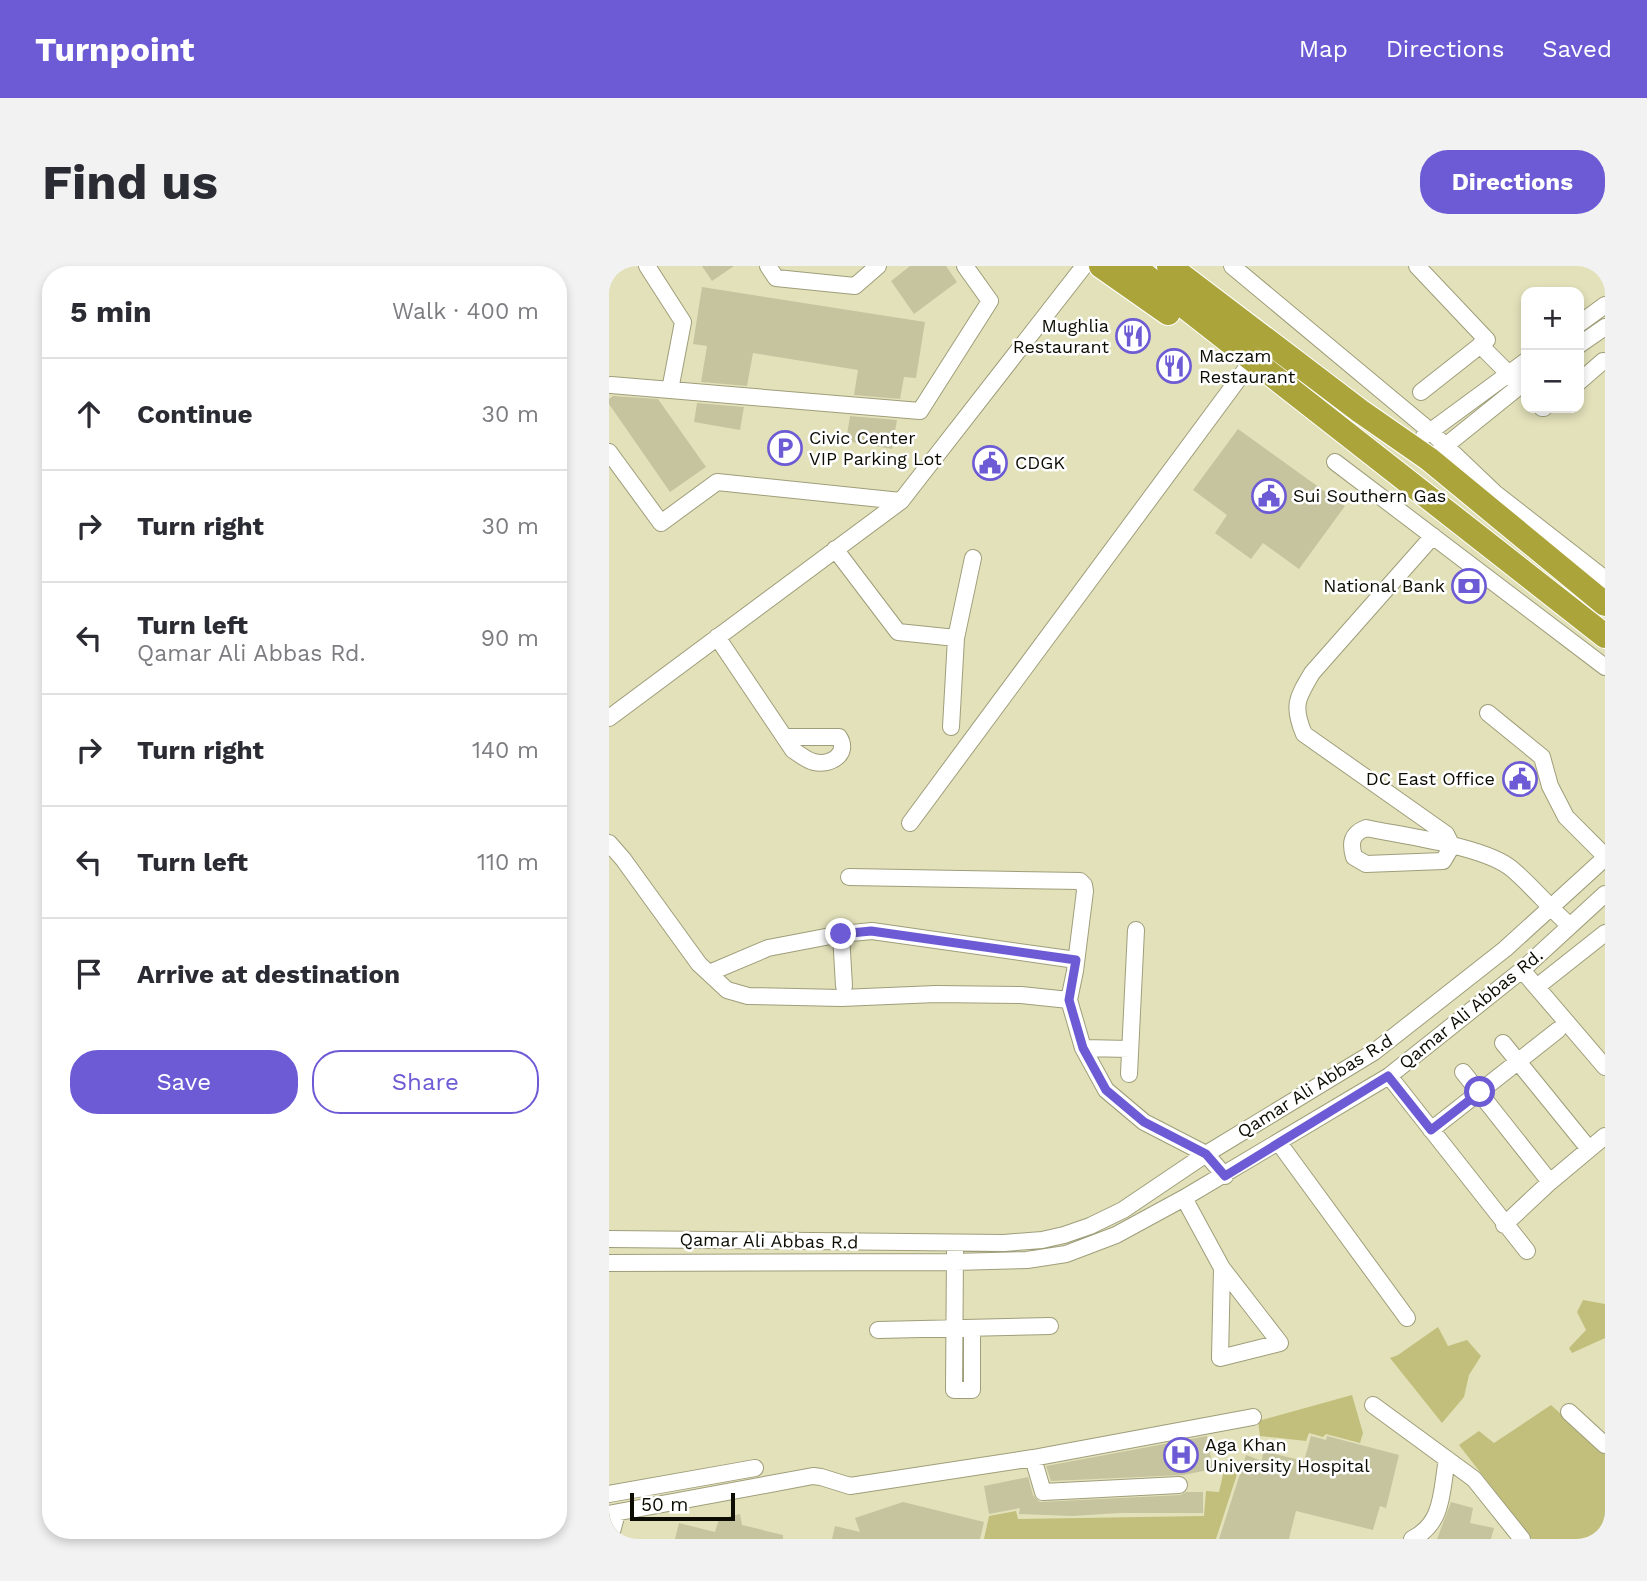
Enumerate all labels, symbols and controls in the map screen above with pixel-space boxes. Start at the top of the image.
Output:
text: Turnpoint [35,30,194,69]
text: Map [1299,35,1348,63]
text: Directions [1386,35,1504,63]
text: Saved [1542,35,1612,63]
button: Directions [1420,150,1605,214]
text: Find us [42,153,218,211]
map controls [1521,287,1584,413]
button: + [1521,287,1584,350]
text: 5 min [70,294,152,329]
text: Walk · 400 m [392,298,539,325]
place label: Mughlia Restaurant [1013,315,1109,357]
restaurant icon: Mughlia Restaurant [1114,317,1152,355]
place label: Maczam Restaurant [1199,345,1296,387]
restaurant icon: Maczam Restaurant [1155,347,1193,385]
button: − [1521,350,1584,413]
icon: ahead [70,395,108,433]
text: Continue [137,399,253,429]
text: 30 m [482,401,539,428]
place label: Civic Center VIP Parking Lot [809,427,942,469]
parking icon: Civic Center VIP Parking Lot [766,429,804,467]
public building icon: CDGK [971,444,1009,482]
place label: CDGK [1015,452,1065,473]
public building icon: Sui Southern Gas [1250,477,1288,515]
place label: Sui Southern Gas [1293,485,1446,506]
icon: right [70,507,108,545]
text: Turn right [137,511,264,541]
text: 30 m [482,513,539,540]
bank icon: National Bank [1450,567,1488,605]
place label: National Bank [1323,575,1445,596]
text: Turn left [137,610,248,640]
icon: left [70,619,108,657]
text: 90 m [481,625,539,652]
text: Qamar Ali Abbas Rd. [137,640,366,667]
icon: right [70,731,108,769]
text: Turn right [137,735,264,765]
text: 140 m [472,737,539,764]
public building icon: DC East Office [1501,760,1539,798]
place label: DC East Office [1366,768,1495,789]
icon: left [70,843,108,881]
text: Turn left [137,847,248,877]
text: 110 m [477,849,539,876]
route end [825,918,856,949]
street label: Qamar Ali Abbas Rd. [1395,944,1547,1073]
icon: arrive [70,955,108,993]
text: Arrive at destination [137,959,400,989]
street label: Qamar Ali Abbas R.d [1233,1029,1396,1142]
button: Save [70,1050,298,1114]
button: Share [312,1050,539,1114]
route start [1464,1076,1495,1107]
street label: Qamar Ali Abbas R.d [679,1228,859,1253]
place label: Aga Khan University Hospital [1205,1434,1370,1476]
hospital icon: Aga Khan University Hospital [1162,1436,1200,1474]
scale bar [630,1490,735,1522]
text: 50 m [641,1493,688,1516]

